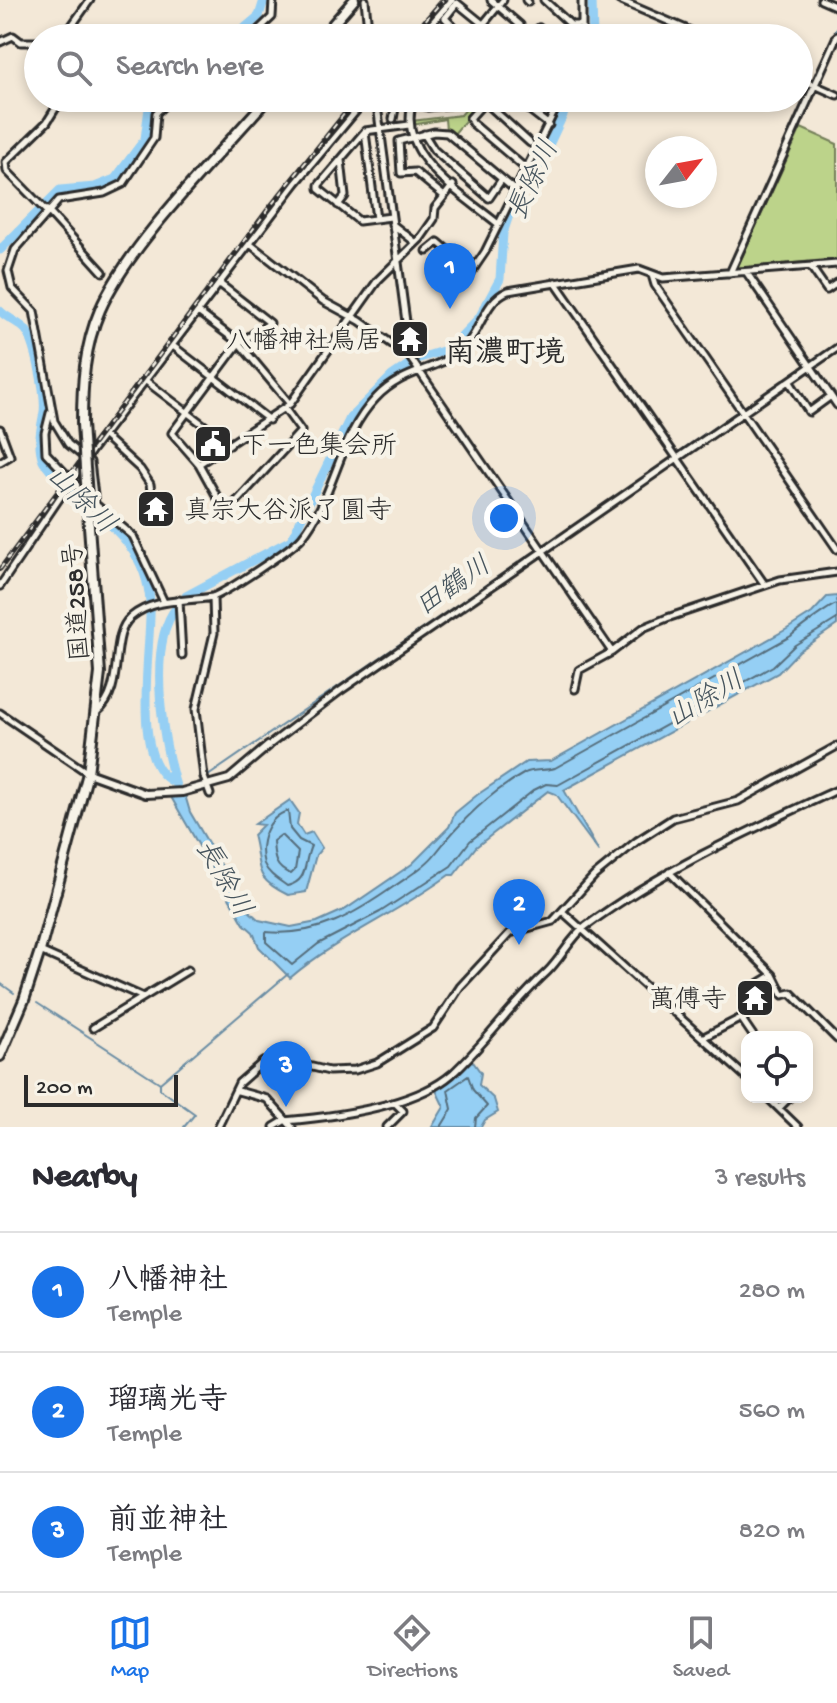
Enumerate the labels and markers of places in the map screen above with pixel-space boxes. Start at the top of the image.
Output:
pin: 1 [424,243,476,309]
temple icon: 八幡神社鳥居 [389,318,431,360]
place label: 八幡神社鳥居 [226,326,382,359]
public building icon: 下一色集会所 [192,423,234,465]
place label: 下一色集会所 [241,431,397,464]
temple icon: 真宗大谷派了圓寺 [135,488,177,530]
place label: 真宗大谷派了圓寺 [184,496,392,529]
pin: 2 [493,879,545,945]
temple icon: 萬傅寺 [734,977,776,1019]
place label: 萬傅寺 [649,985,727,1018]
pin: 3 [260,1041,312,1107]

